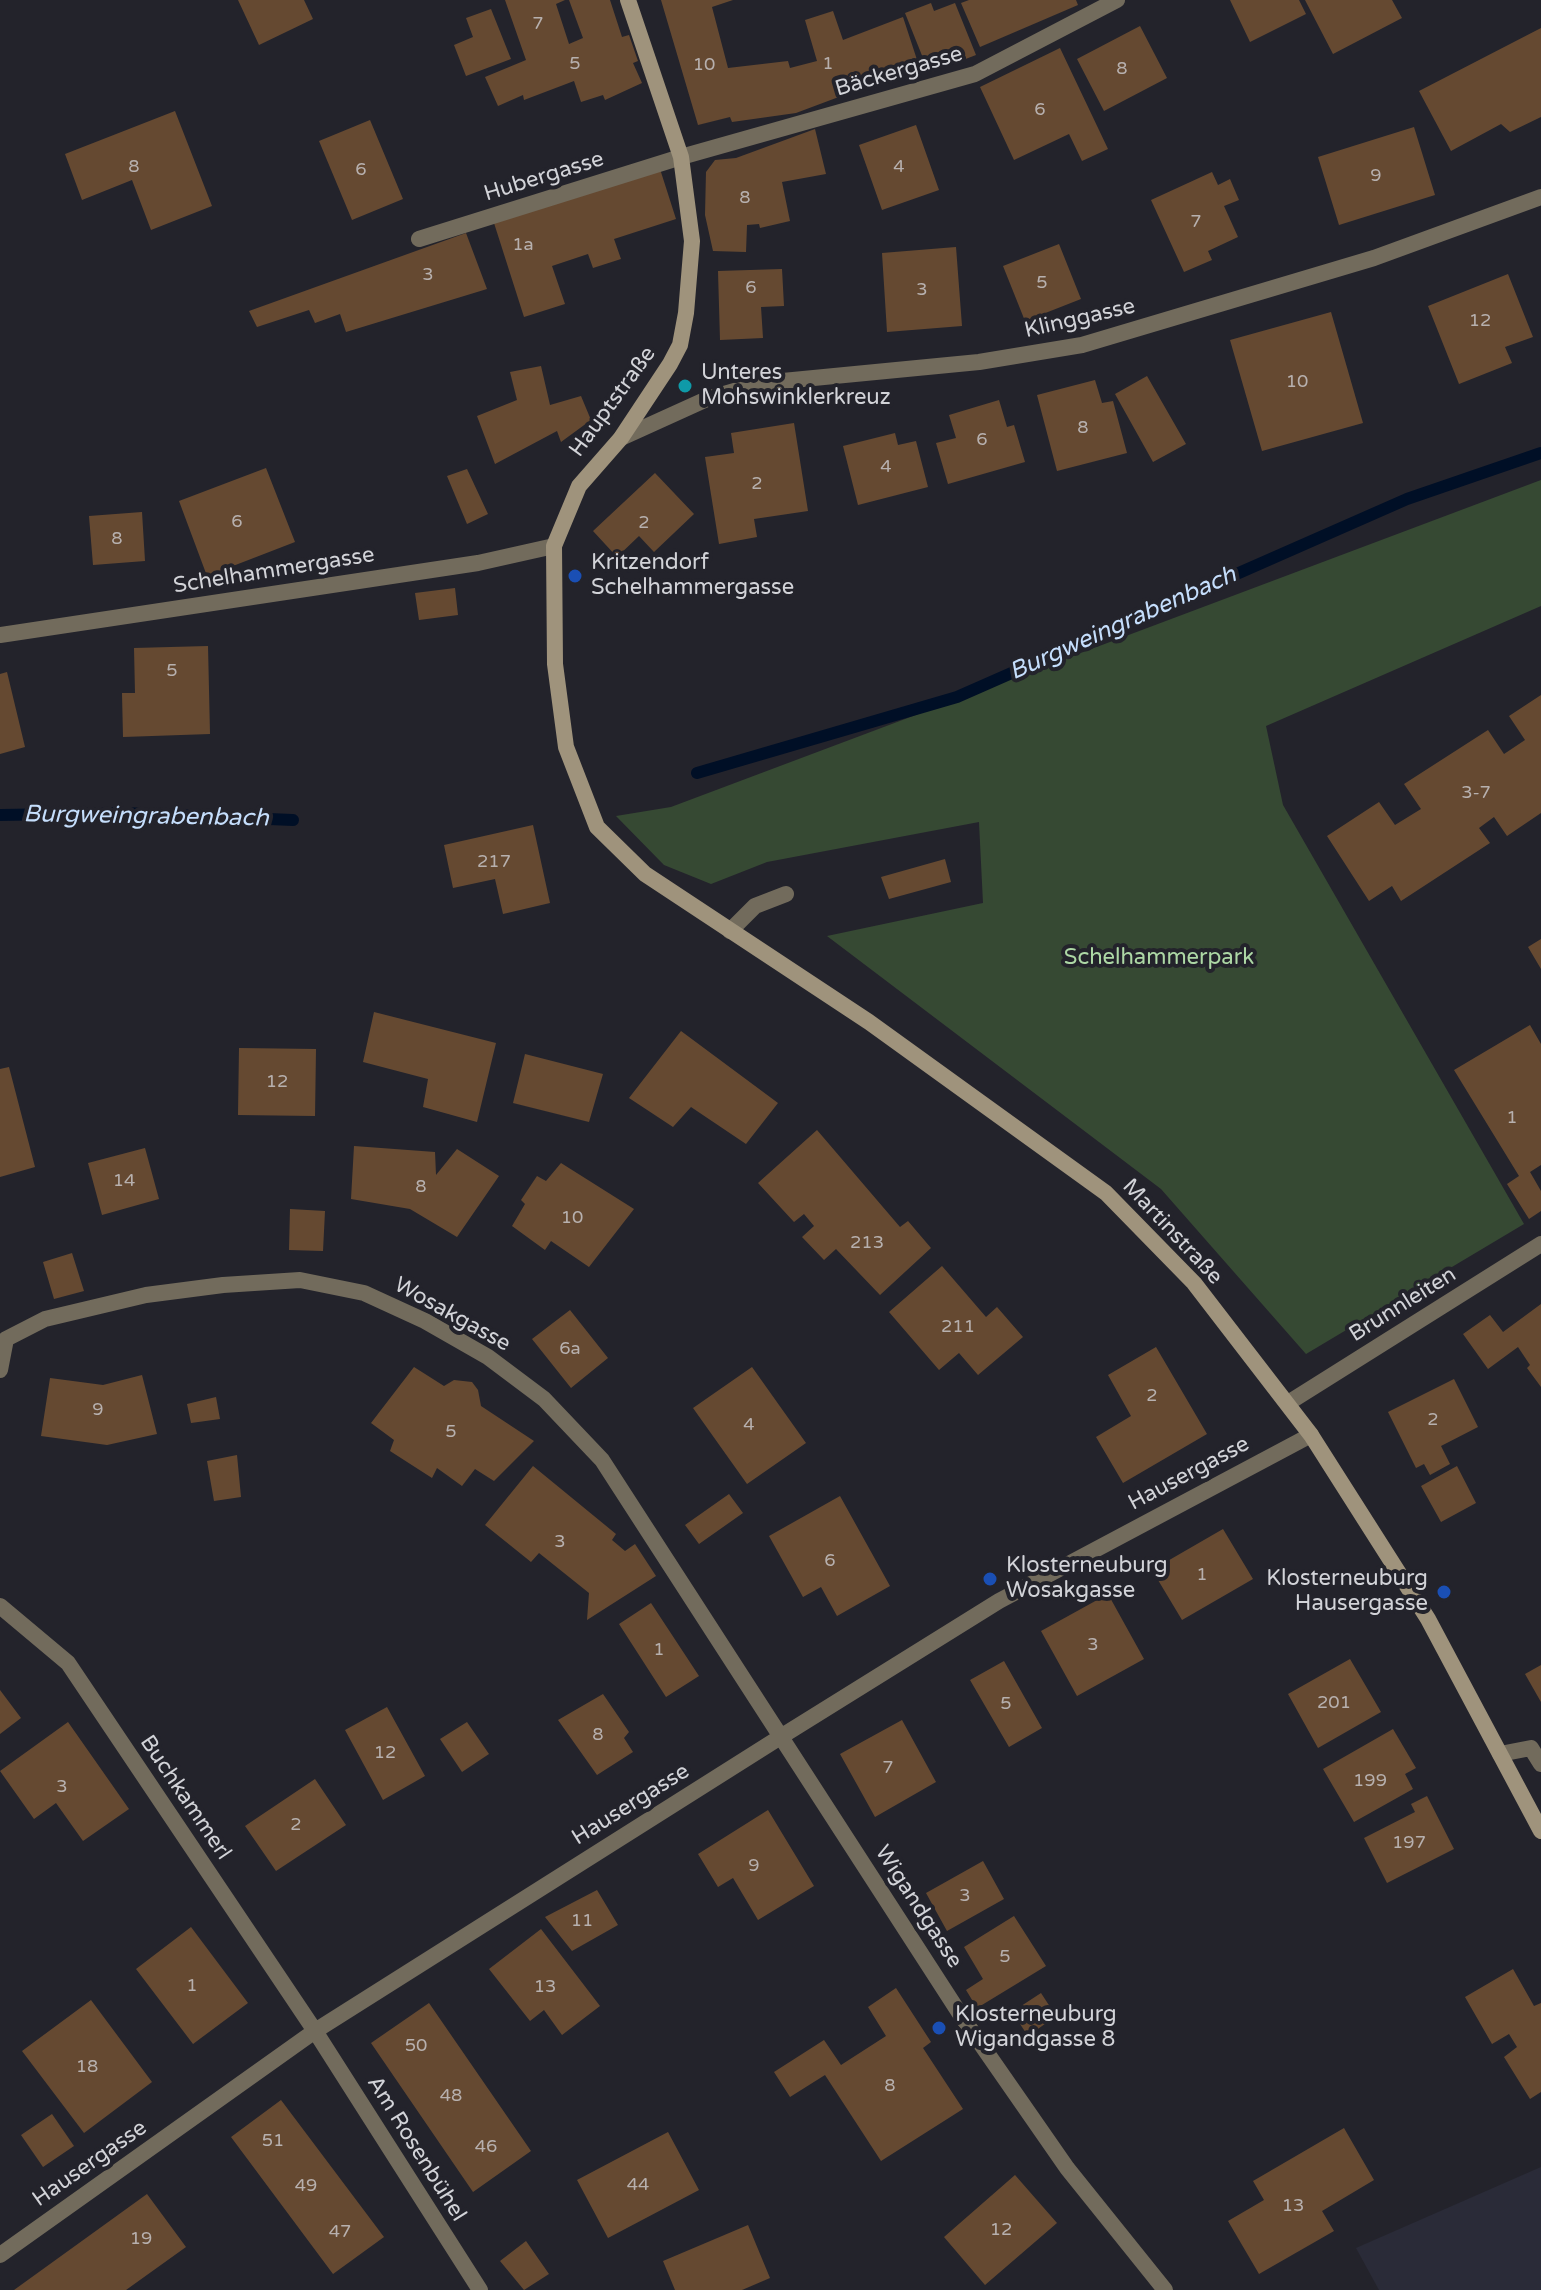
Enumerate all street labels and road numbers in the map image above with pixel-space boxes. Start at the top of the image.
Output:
street label: Bäckergasse [832,41,966,103]
street label: Hubergasse [481,146,607,208]
street label: Klinggasse [1022,293,1138,345]
street label: Hauptstraße [564,342,662,462]
street label: Schelhammergasse [172,542,376,600]
street label: Martinstraße [1116,1174,1228,1290]
street label: Brunnleiten [1345,1262,1461,1348]
street label: Wosakgasse [389,1272,515,1358]
street label: Hausergasse [1124,1431,1254,1517]
street label: Buchkammerl [134,1731,236,1865]
street label: Hausergasse [568,1759,694,1851]
street label: Wigandgasse [869,1841,967,1973]
street label: Am Rosenbühel [361,2072,471,2226]
street label: Hausergasse [28,2115,152,2213]

